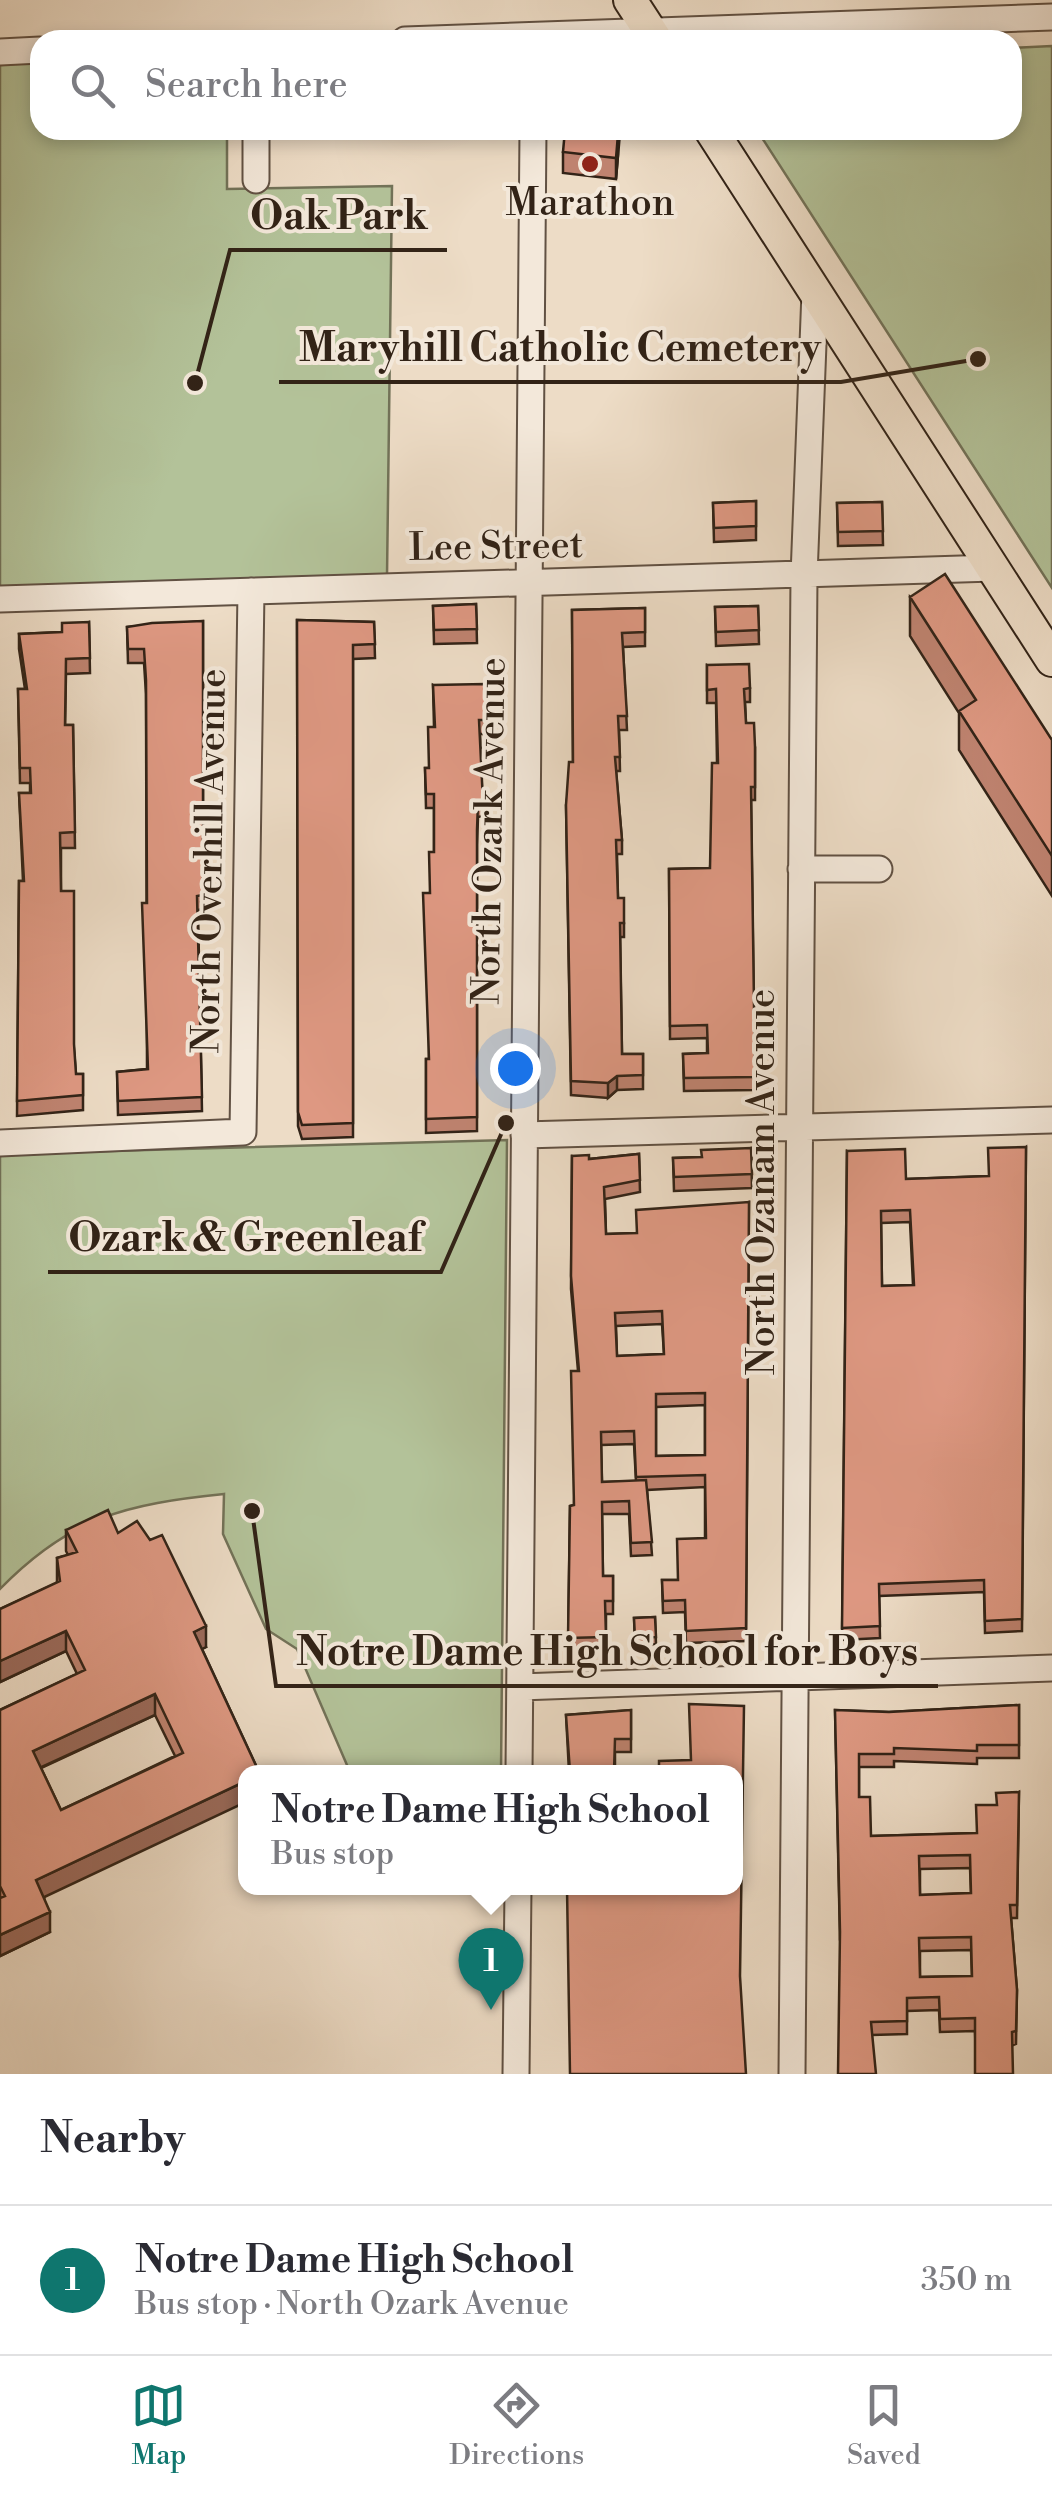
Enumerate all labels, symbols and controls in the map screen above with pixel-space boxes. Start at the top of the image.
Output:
search box [30,30,1022,140]
icon: search [65,58,120,113]
text: Search here [145,62,348,109]
marker: Marathon [579,153,601,175]
callout: Oak Park [230,180,447,250]
place label: Marathon [506,180,674,227]
text: Oak Park [250,192,429,242]
callout: Maryhill Catholic Cemetery [279,312,841,382]
text: Maryhill Catholic Cemetery [299,324,822,374]
street label: Lee Street [408,522,584,572]
street label: North Ozark Avenue [463,657,517,1005]
street label: North Overhill Avenue [183,668,237,1054]
street label: North Ozanam Avenue [739,989,786,1375]
your location [490,1043,541,1094]
callout: Ozark & Greenleaf [48,1202,441,1272]
text: Ozark & Greenleaf [68,1214,427,1264]
callout: Notre Dame High School for Boys [276,1616,938,1686]
text: Notre Dame High School for Boys [296,1628,918,1678]
popup [238,1765,743,1895]
text: Notre Dame High School [271,1787,710,1834]
text: Bus stop [271,1834,394,1874]
pin: 1 [458,1928,524,2010]
text: Nearby [40,2113,185,2166]
text: Notre Dame High School [135,2237,574,2284]
text: 1 [65,2260,80,2300]
text: 350 m [921,2260,1012,2300]
text: Bus stop · North Ozark Avenue [135,2284,569,2324]
tab: Map [131,2378,186,2473]
tab: Directions [449,2378,584,2473]
tab: Saved [847,2378,921,2473]

